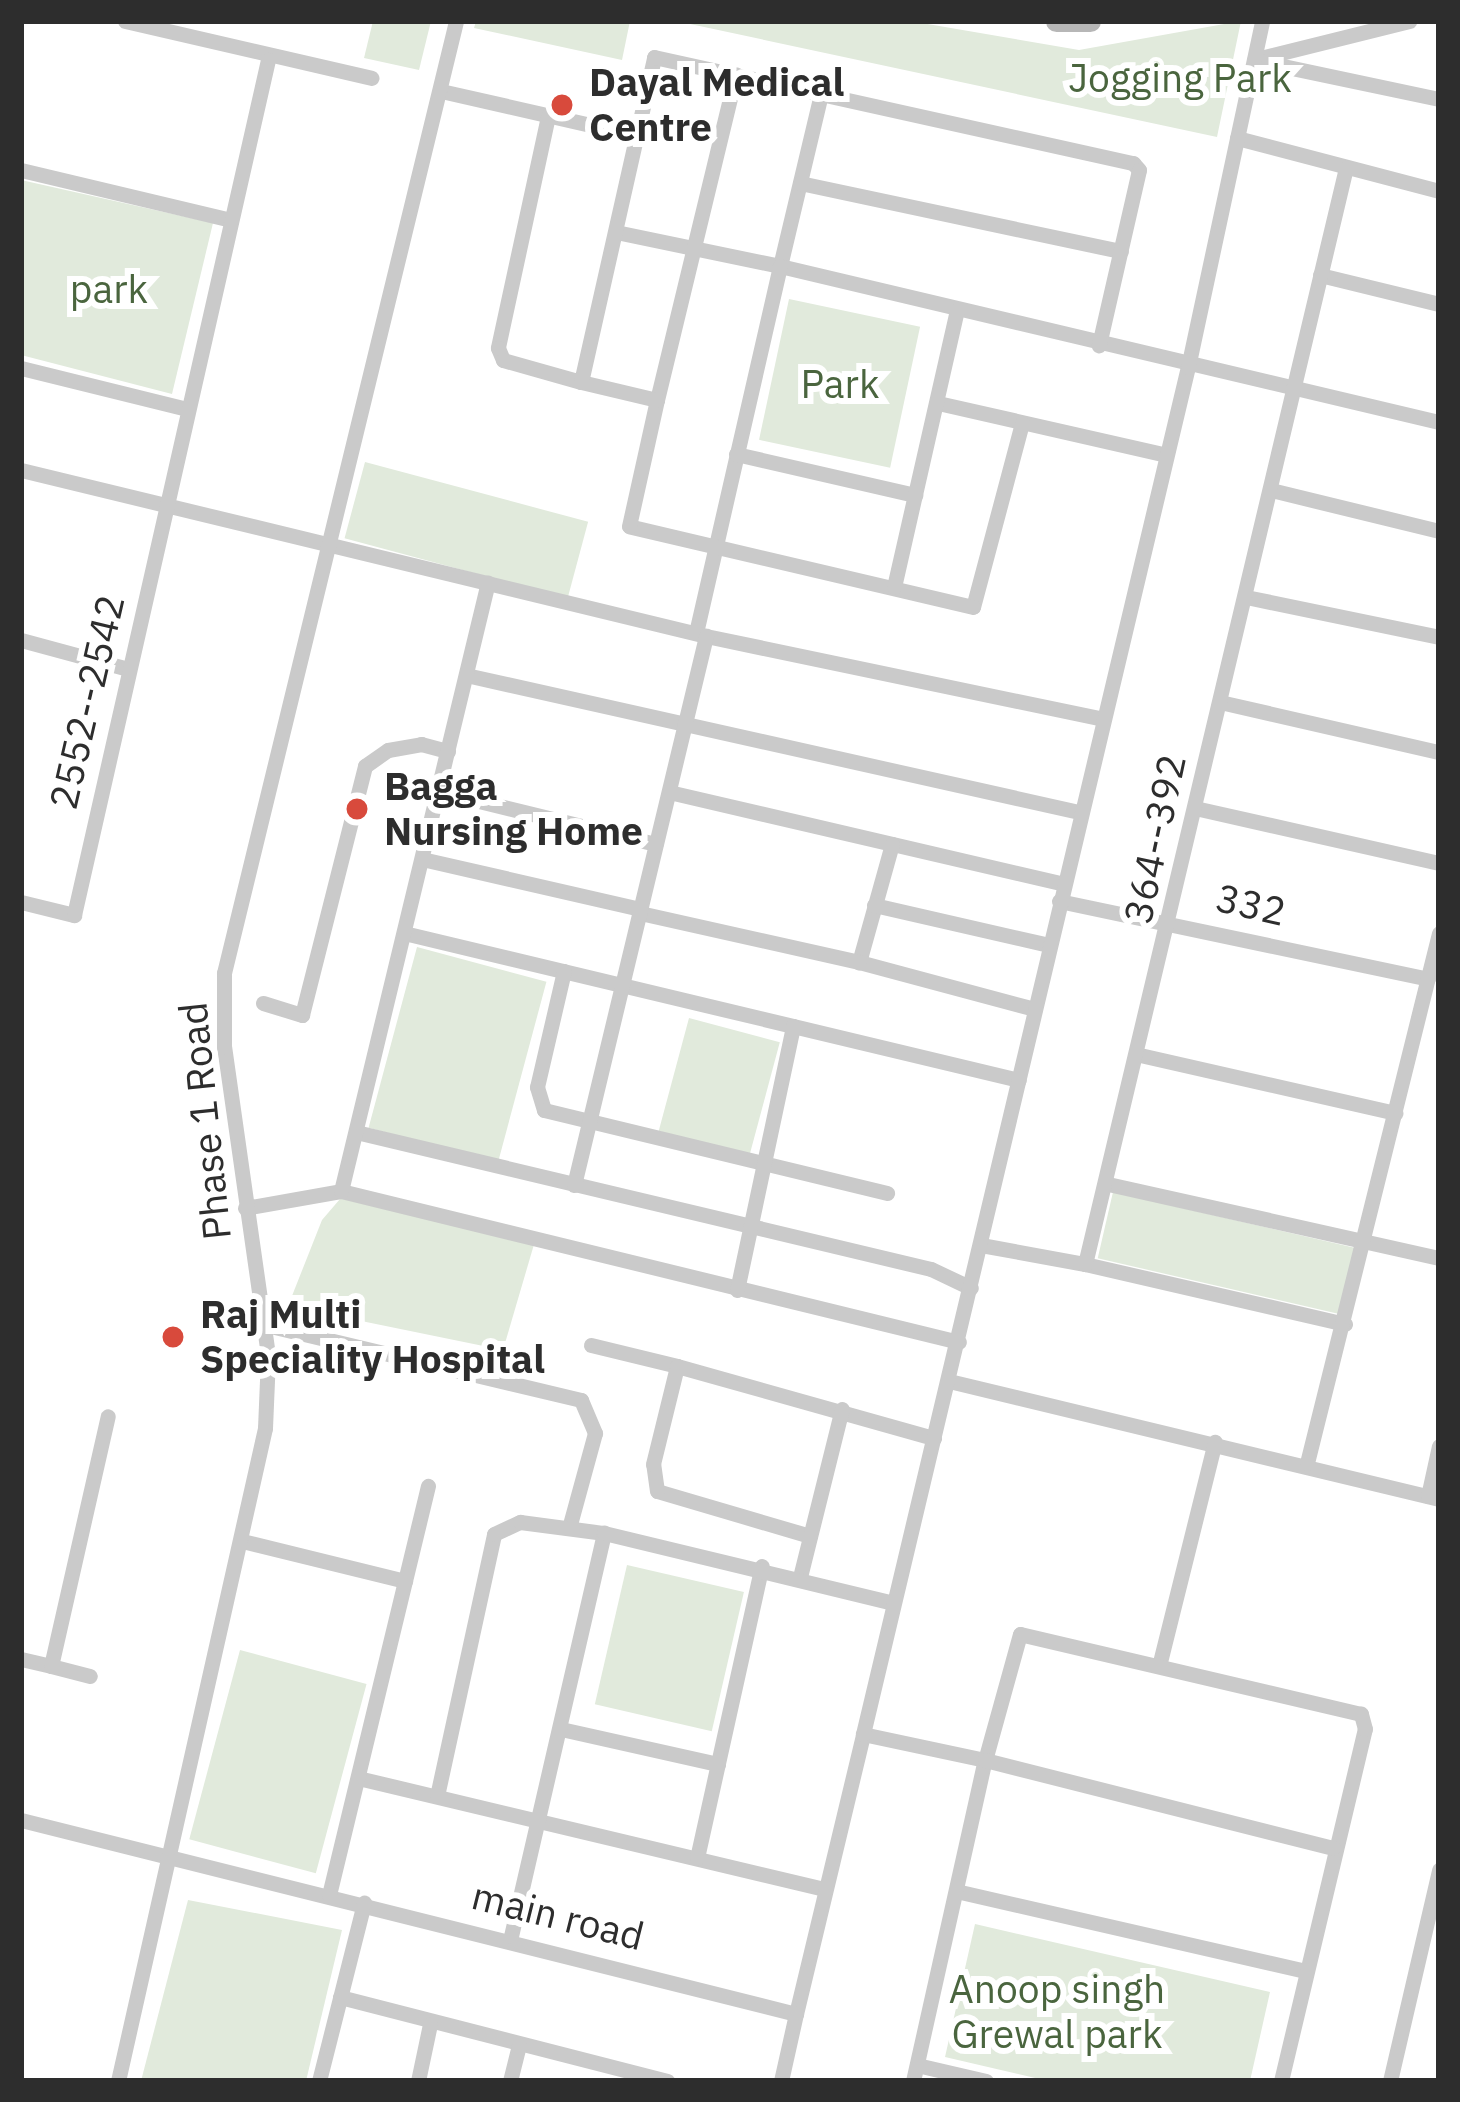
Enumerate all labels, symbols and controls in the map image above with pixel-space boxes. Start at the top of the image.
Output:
park label: Jogging Park [1068,55,1292,101]
place label: Dayal Medical Centre [589,60,844,151]
marker: Dayal Medical Centre [546,89,578,121]
park label: park [70,266,148,312]
park label: Park [801,361,879,407]
street label: 2552--2542 [40,590,134,814]
street label: 364--392 [1114,750,1196,928]
place label: Bagga Nursing Home [384,764,643,855]
marker: Bagga Nursing Home [341,793,373,825]
street label: 332 [1212,874,1290,936]
street label: Phase 1 Road [169,1000,241,1242]
place label: Raj Multi Speciality Hospital [200,1292,545,1383]
marker: Raj Multi Speciality Hospital [157,1321,189,1353]
street label: main road [467,1872,649,1960]
park label: Anoop singh Grewal park [949,1967,1165,2058]

